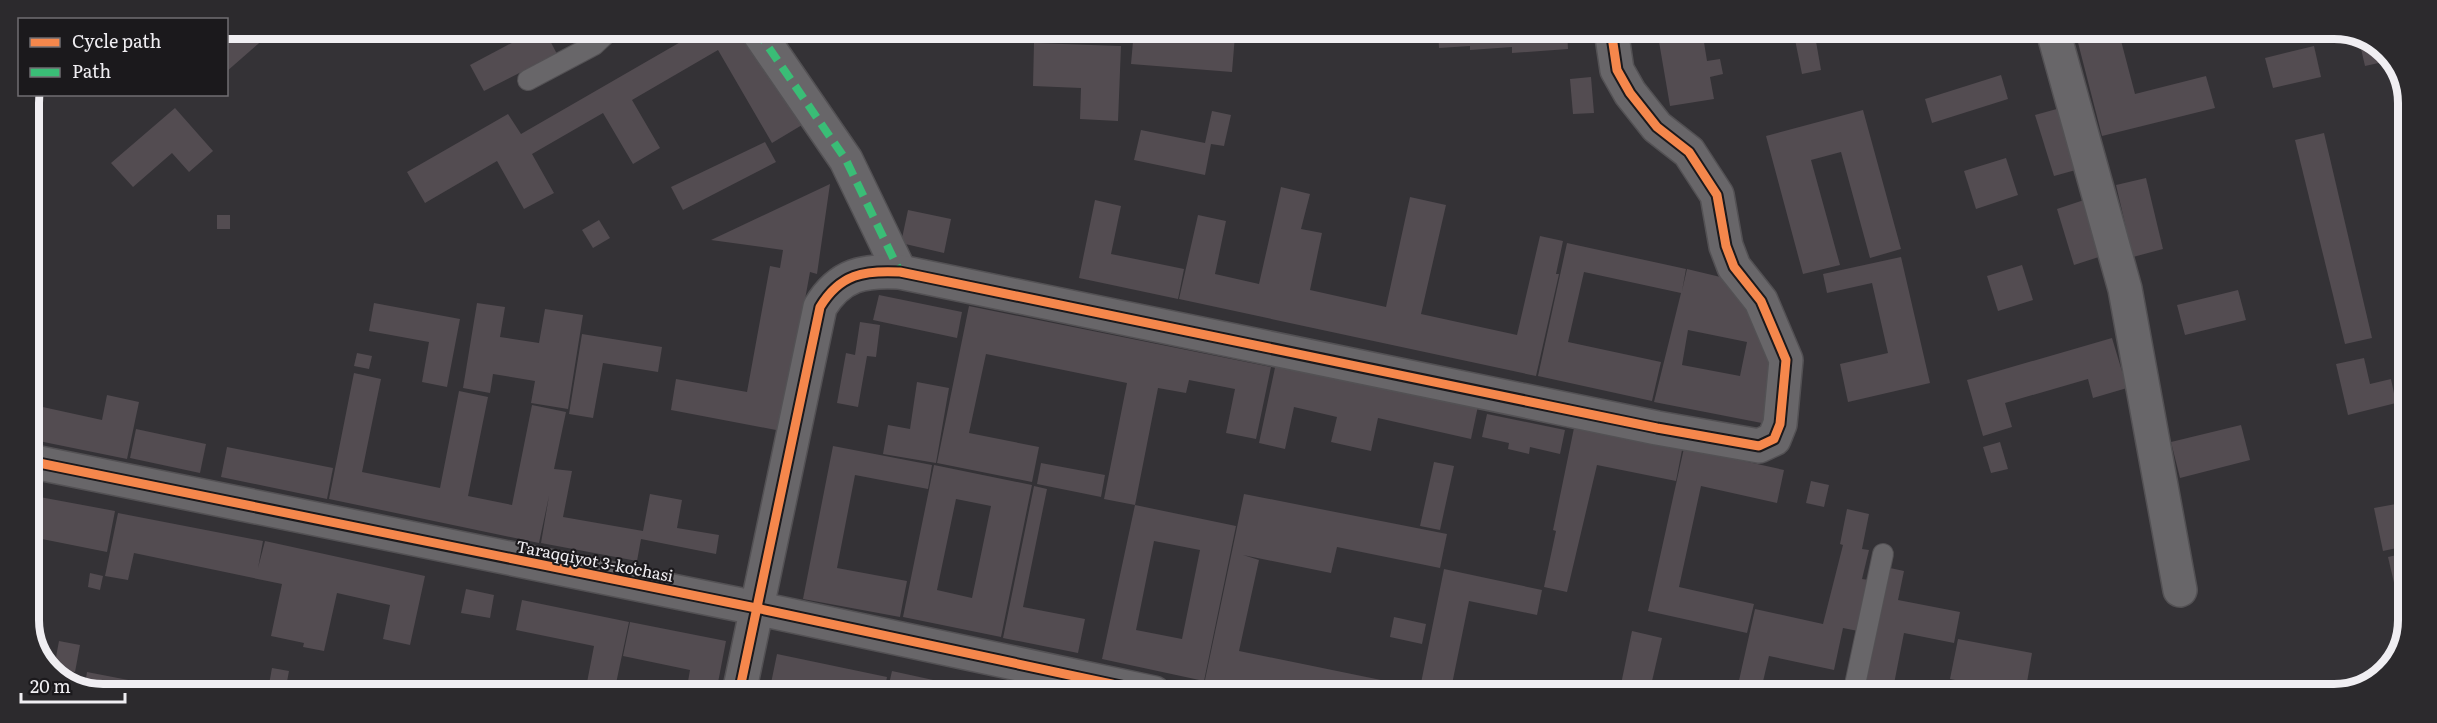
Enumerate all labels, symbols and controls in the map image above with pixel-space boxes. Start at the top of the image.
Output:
legend [18,18,228,96]
text: Cycle path [72,27,161,54]
text: Path [72,57,111,84]
street label: Taraqqiyot 3-koʻchasi [514,533,676,587]
scale bar [21,666,124,704]
text: 20 m [30,672,71,699]

